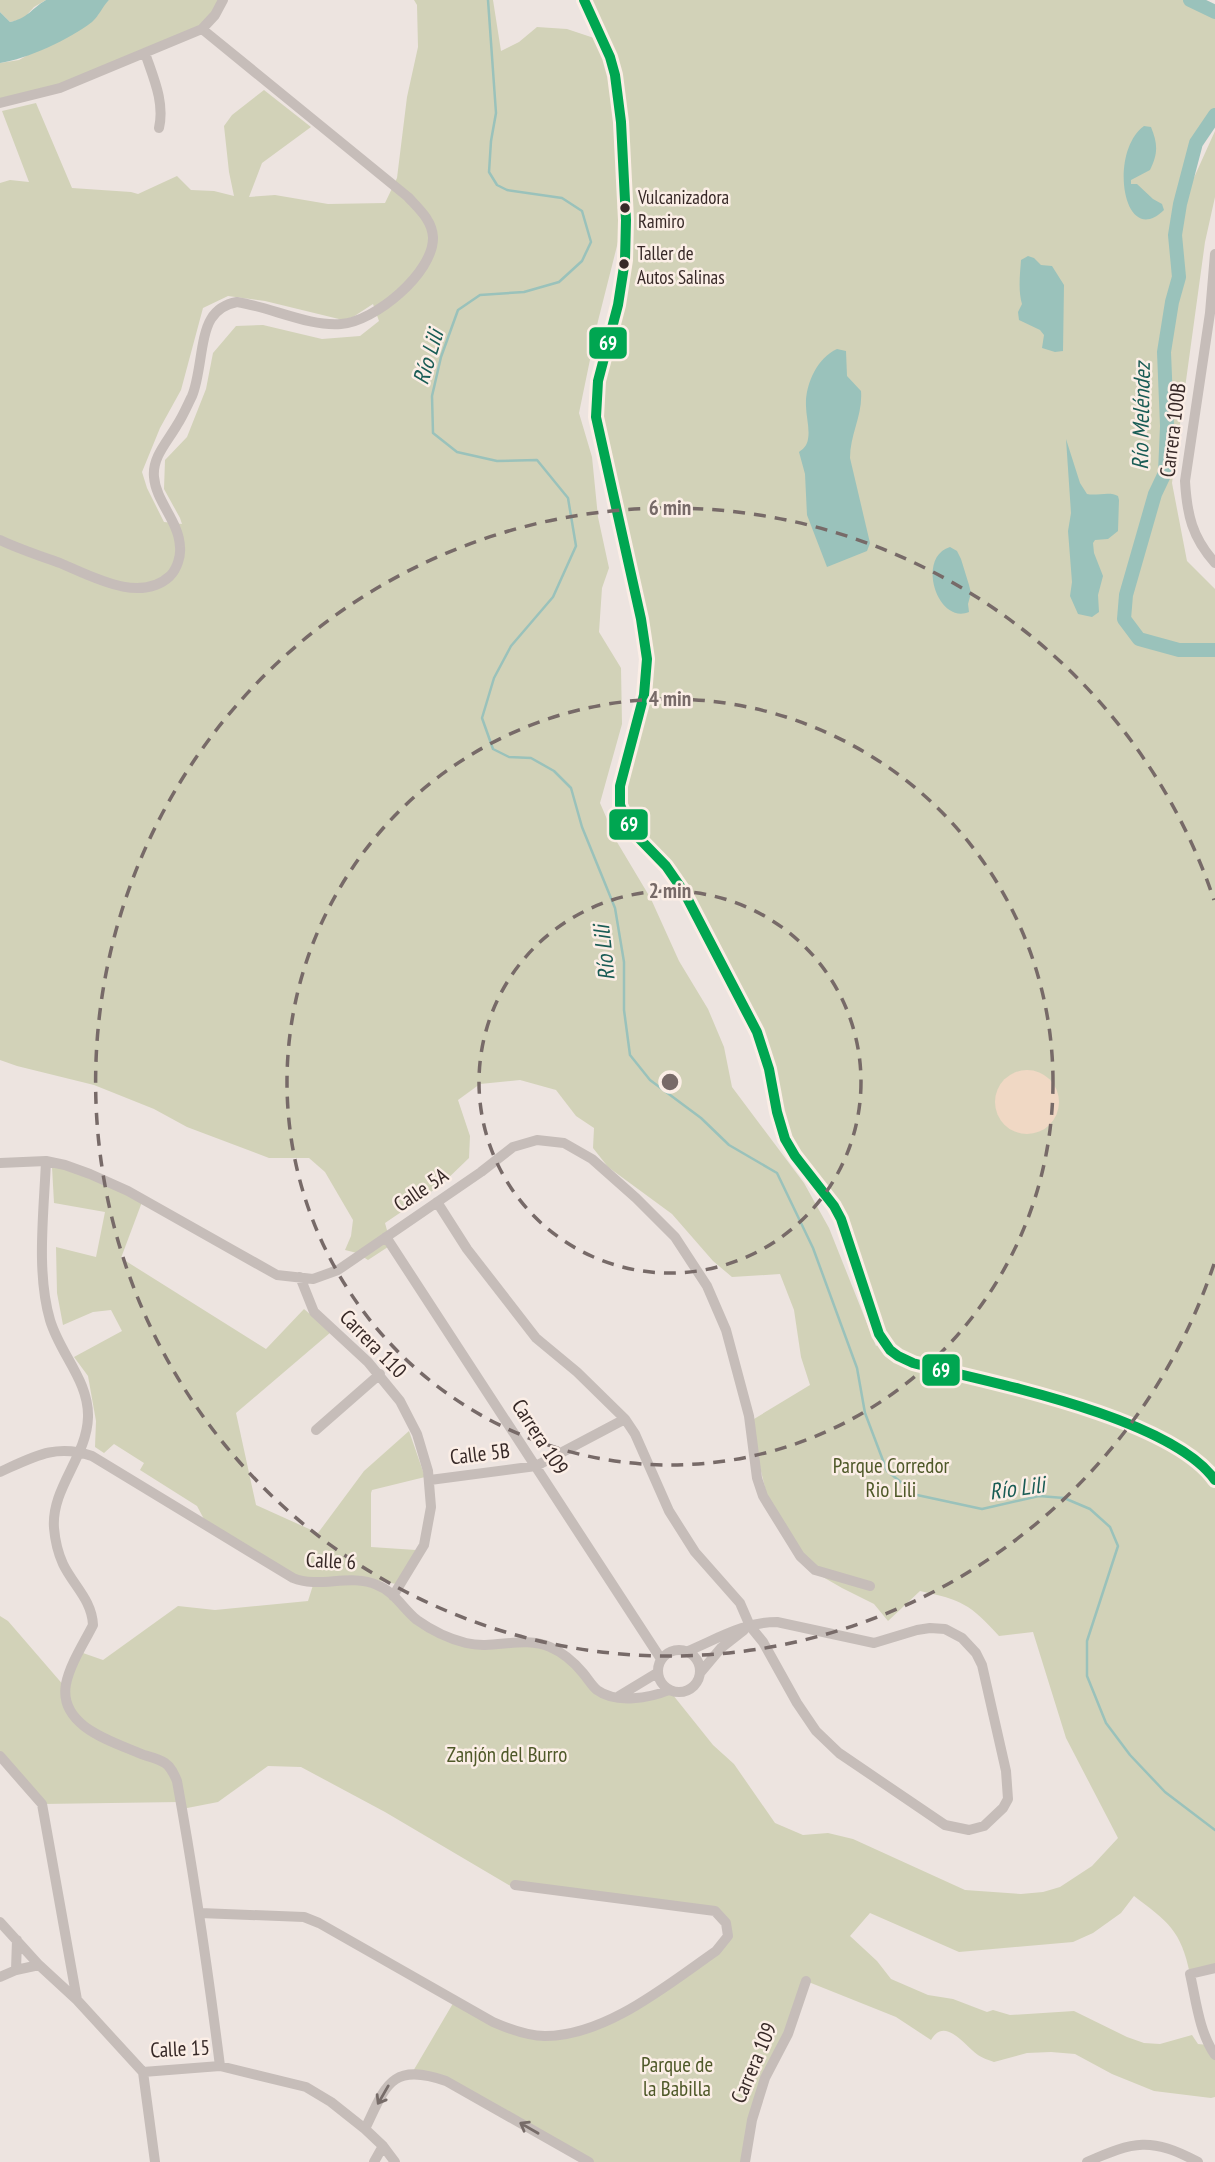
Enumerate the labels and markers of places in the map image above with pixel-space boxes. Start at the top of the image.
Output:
place label: Vulcanizadora Ramiro [637,185,729,233]
marker: Vulcanizadora Ramiro [618,201,632,215]
place label: Taller de Autos Salinas [637,241,725,289]
marker: Taller de Autos Salinas [617,257,631,271]
centre of rings [658,1070,682,1094]

